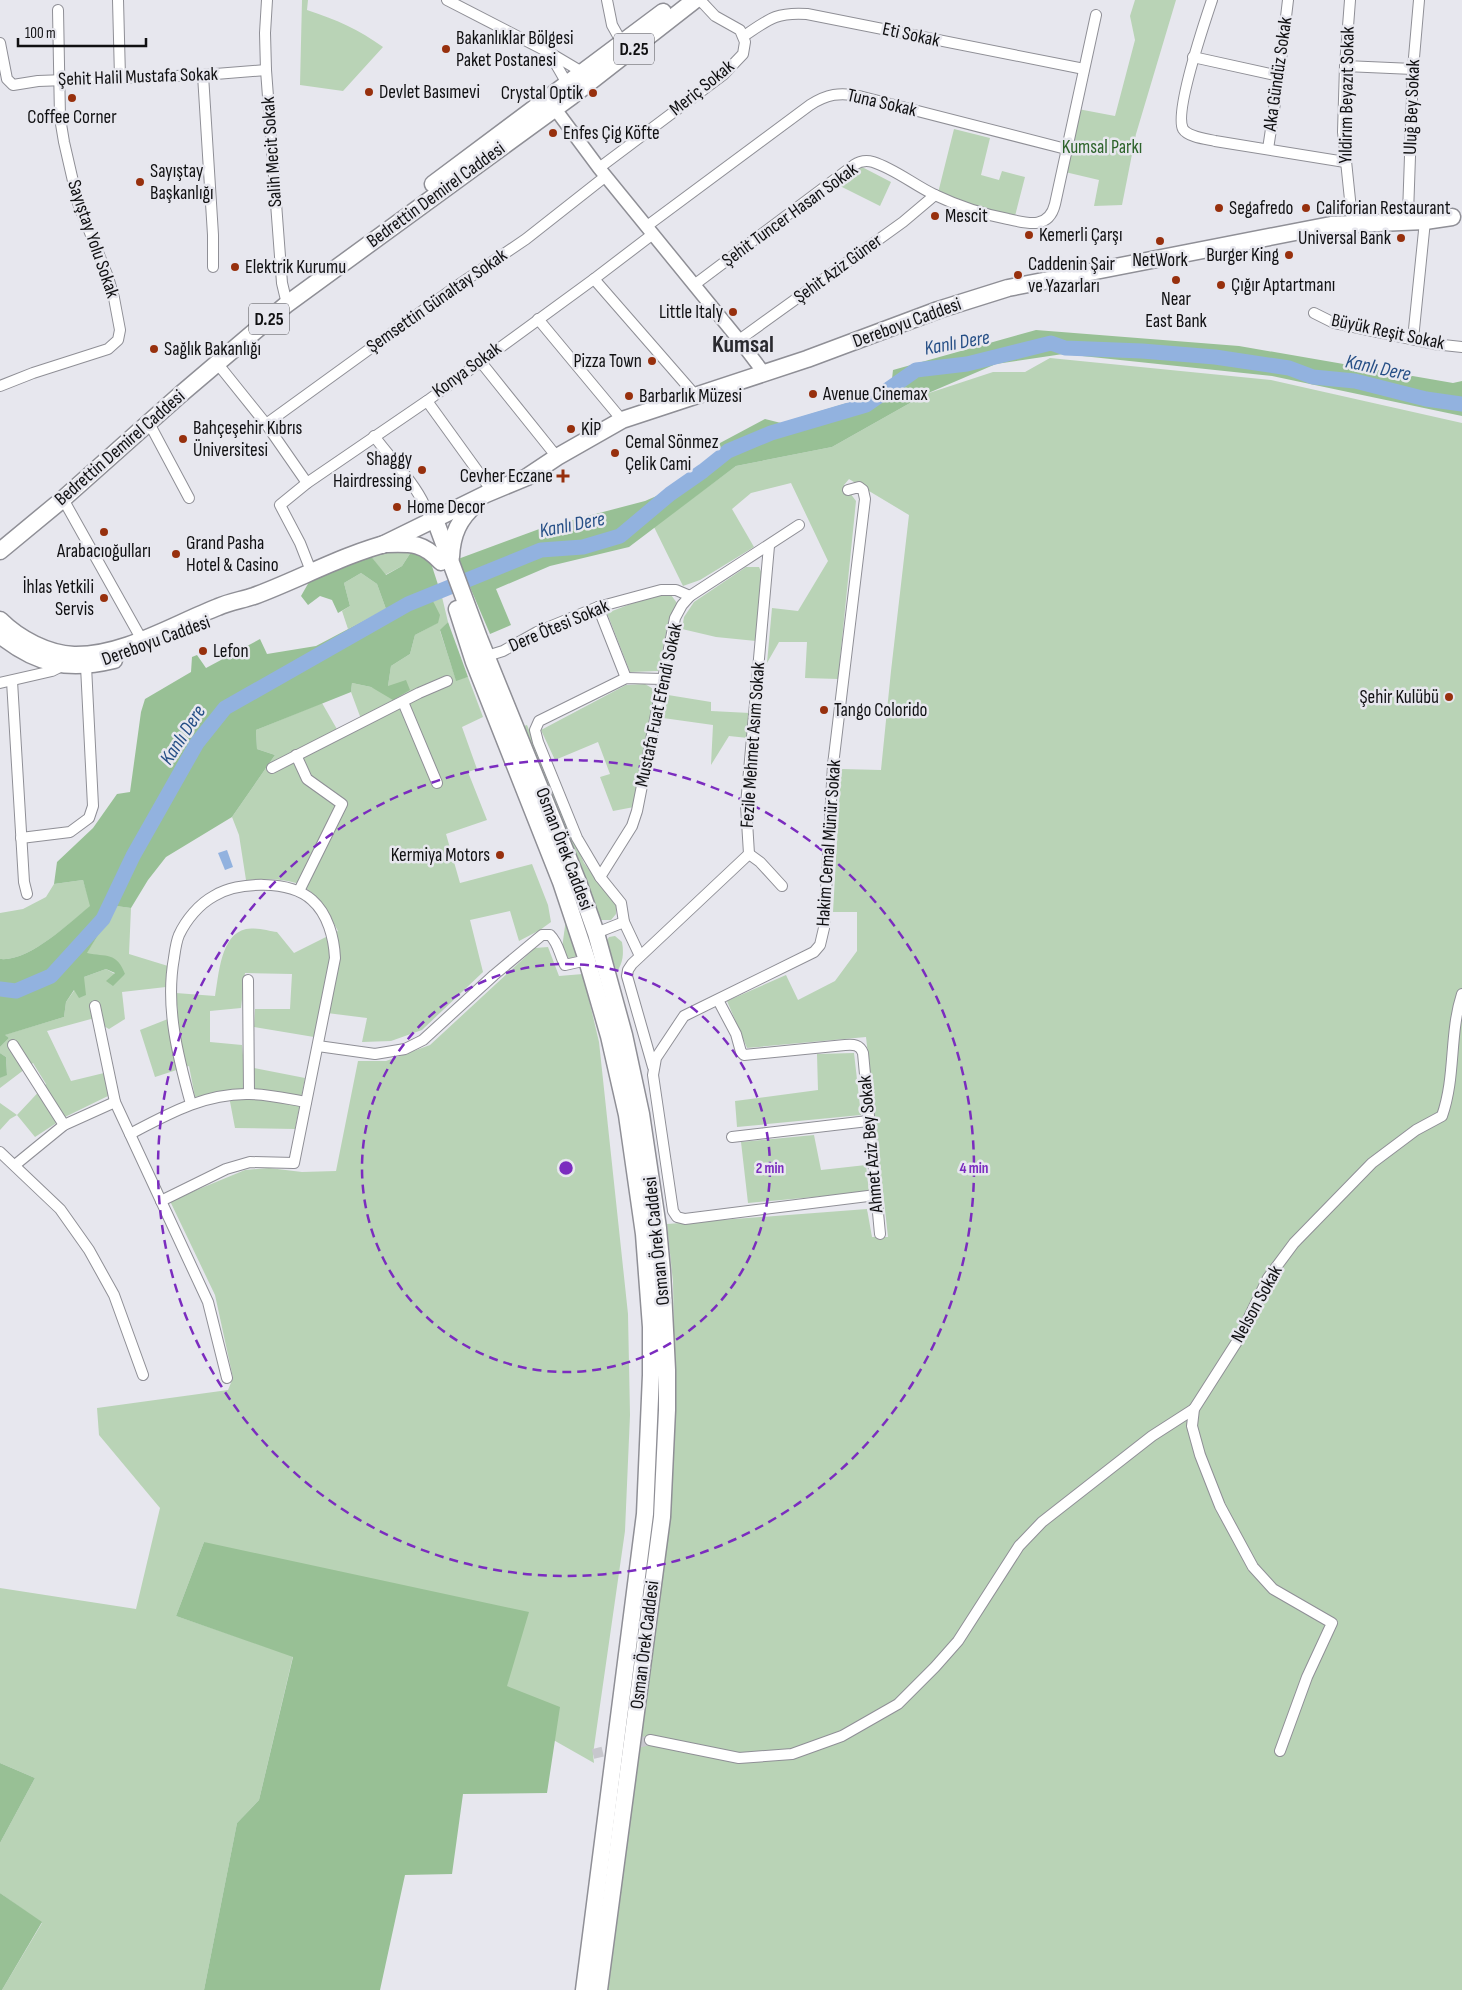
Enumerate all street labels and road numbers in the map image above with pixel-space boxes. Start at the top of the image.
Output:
street label: Aka Gündüz Sokak [1258,15,1298,134]
street label: Eti Sokak [880,18,943,52]
street label: Yıldirım Beyazıt Sokak [1334,25,1360,164]
road number: D.25 [614,34,654,64]
street label: Meriç Sokak [665,55,739,121]
street label: Uluğ Bey Sokak [1399,58,1425,155]
street label: Şehit Halil Mustafa Sokak [58,63,219,91]
street label: Tuna Sokak [845,84,920,122]
street label: Salih Mecit Sokak [257,95,287,208]
street label: Bedrettin Demirel Caddesi [362,137,510,253]
street label: Şehit Tuncer Hasan Sokak [718,158,863,272]
street label: Sayıştay Yolu Sokak [62,177,124,302]
street label: Şehit Aziz Güner [789,229,887,309]
street label: Şemsettin Günaltay Sokak [362,244,512,358]
street label: Dereboyu Caddesi [850,293,964,353]
road number: D.25 [249,304,289,334]
street label: Büyük Reşit Sokak [1329,309,1447,355]
street label: Konya Sokak [428,337,506,403]
street label: Bedrettin Demirel Caddesi [50,385,190,511]
street label: Dere Ötesi Sokak [505,594,613,657]
street label: Dereboyu Caddesi [99,611,213,671]
street label: Mustafa Fuat Efendi Sokak [630,620,688,789]
street label: Fezile Mehmet Asım Sokak [736,660,770,829]
street label: Hakim Cemal Münür Sokak [812,758,846,927]
street label: Osman Örek Caddesi [530,785,598,913]
street label: Ahmet Aziz Bey Sokak [853,1074,889,1215]
street label: Osman Örek Caddesi [639,1175,675,1307]
street label: Nelson Sokak [1226,1261,1288,1347]
street label: Osman Örek Caddesi [626,1579,664,1711]

